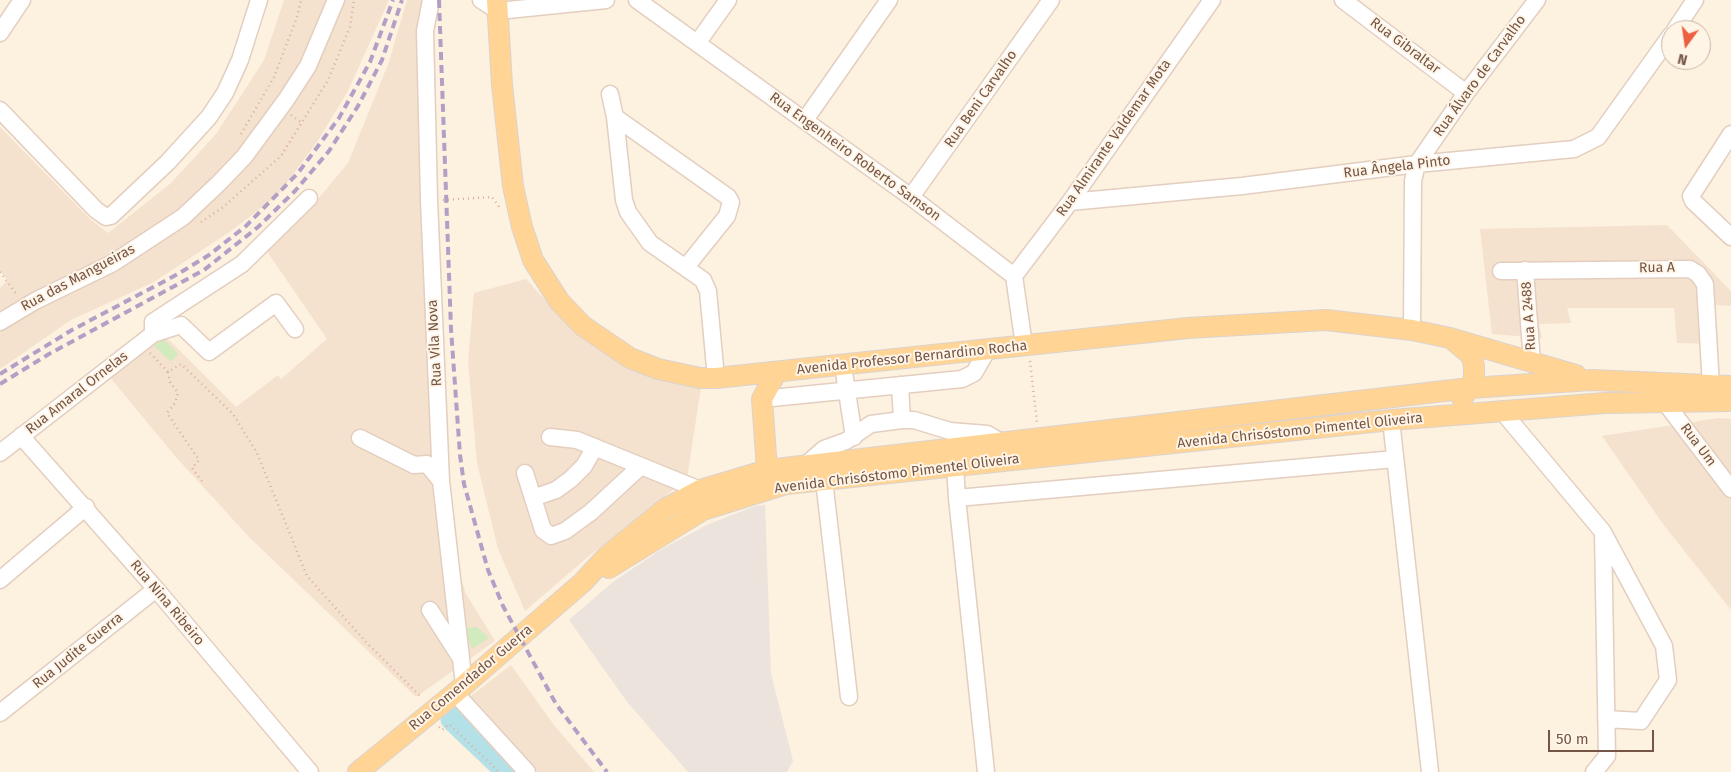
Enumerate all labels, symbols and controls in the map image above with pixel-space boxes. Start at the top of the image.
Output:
street label: Rua Álvaro de Carvalho [1430,12,1530,140]
street label: Rua Gibraltar [1367,14,1443,78]
north arrow [1661,20,1711,70]
street label: Rua Beni Carvalho [941,47,1021,151]
text: N [1676,50,1689,68]
street label: Rua Almirante Valdemar Mota [1053,56,1175,220]
street label: Rua Engenheiro Roberto Samson [766,89,944,225]
street label: Rua Ângela Pinto [1343,152,1451,182]
street label: Rua das Mangueiras [18,241,138,315]
street label: Rua A [1639,259,1675,277]
street label: Rua A 2488 [1518,281,1540,351]
street label: Rua Vila Nova [424,299,446,387]
street label: Avenida Professor Bernardino Rocha [796,338,1028,378]
street label: Rua Amaral Ornelas [23,348,131,438]
street label: Avenida Chrisóstomo Pimentel Oliveira [1176,410,1424,452]
street label: Rua Um [1676,420,1720,470]
street label: Avenida Chrisóstomo Pimentel Oliveira [774,451,1020,497]
street label: Rua Nina Ribeiro [126,557,208,649]
street label: Rua Judite Guerra [29,609,127,693]
street label: Rua Comendador Guerra [406,622,536,734]
scale bar [1551,720,1657,752]
text: 50 m [1556,730,1589,748]

